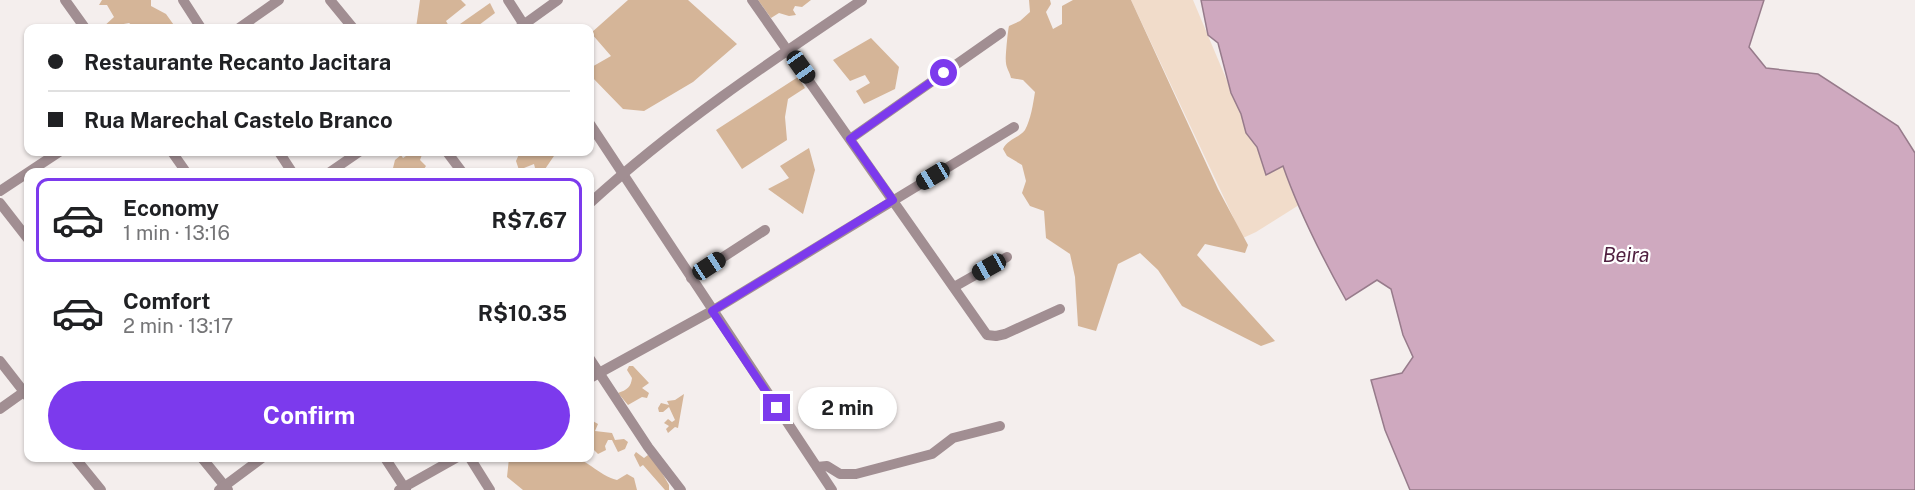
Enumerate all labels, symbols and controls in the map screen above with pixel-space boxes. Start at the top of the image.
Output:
car [783,47,819,87]
text: Restaurante Recanto Jacitara [84,49,391,75]
route start [930,59,957,86]
text: Rua Marechal Castelo Branco [84,107,393,133]
car [913,159,953,193]
icon: car [51,193,105,247]
text: Economy [123,195,219,221]
text: R$7.67 [492,207,567,233]
text: 1 min · 13:16 [123,221,230,245]
water label: Beira [1603,243,1649,267]
car [689,249,729,283]
car [969,250,1009,284]
icon: car [51,286,105,340]
text: Comfort [123,288,210,314]
text: R$10.35 [478,300,567,326]
text: 2 min · 13:17 [123,314,233,338]
button: Confirm [48,381,570,450]
callout: 2 min [798,387,897,429]
route end [763,394,790,421]
text: 2 min [821,396,874,420]

